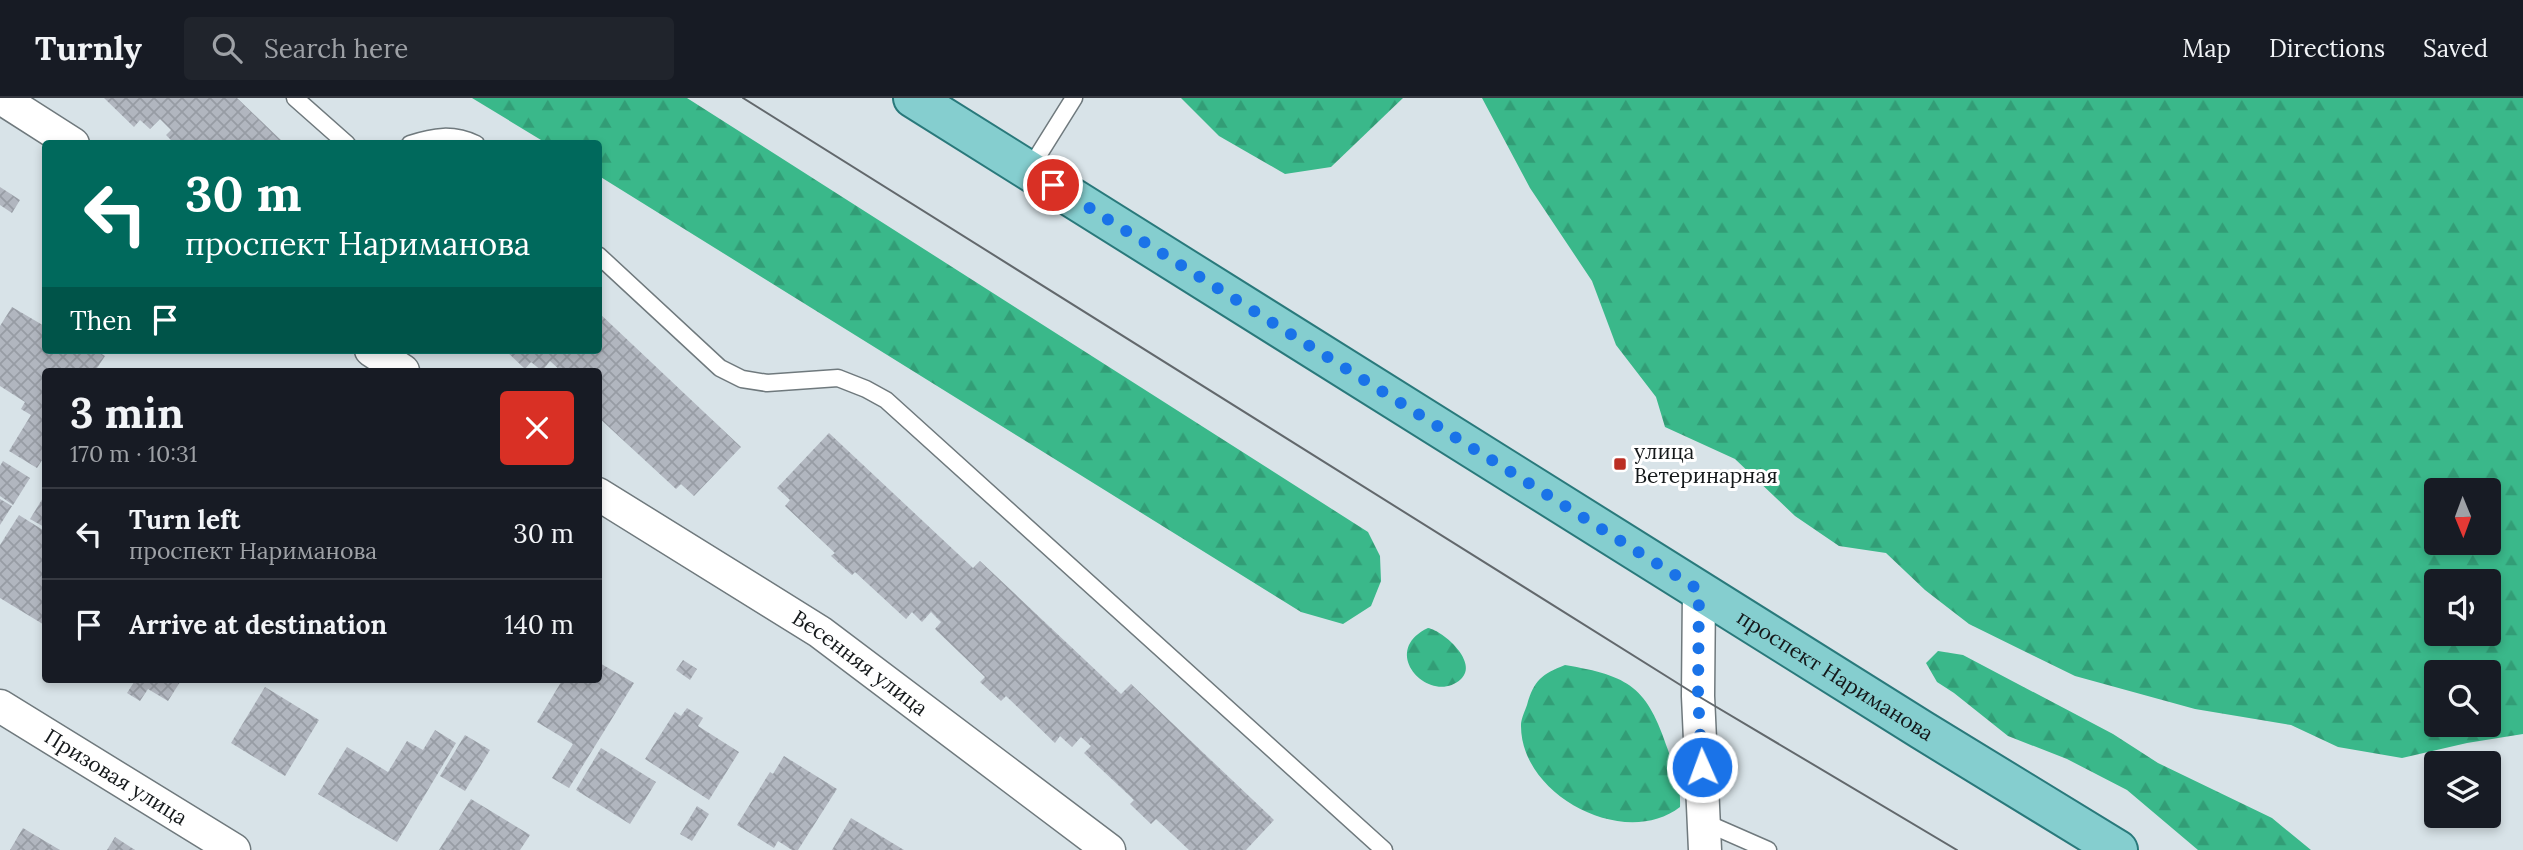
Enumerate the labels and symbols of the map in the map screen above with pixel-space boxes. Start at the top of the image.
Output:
pin [1023,155,1083,215]
place label: улица Ветеринарная [1634,438,1778,489]
marker: улица Ветеринарная [1612,456,1628,472]
north arrow [2424,478,2501,555]
street label: проспект Нариманова [1732,603,1939,747]
street label: Весенняя улица [787,604,934,722]
street label: Призовая улица [40,723,193,831]
position arrow [1665,730,1739,804]

